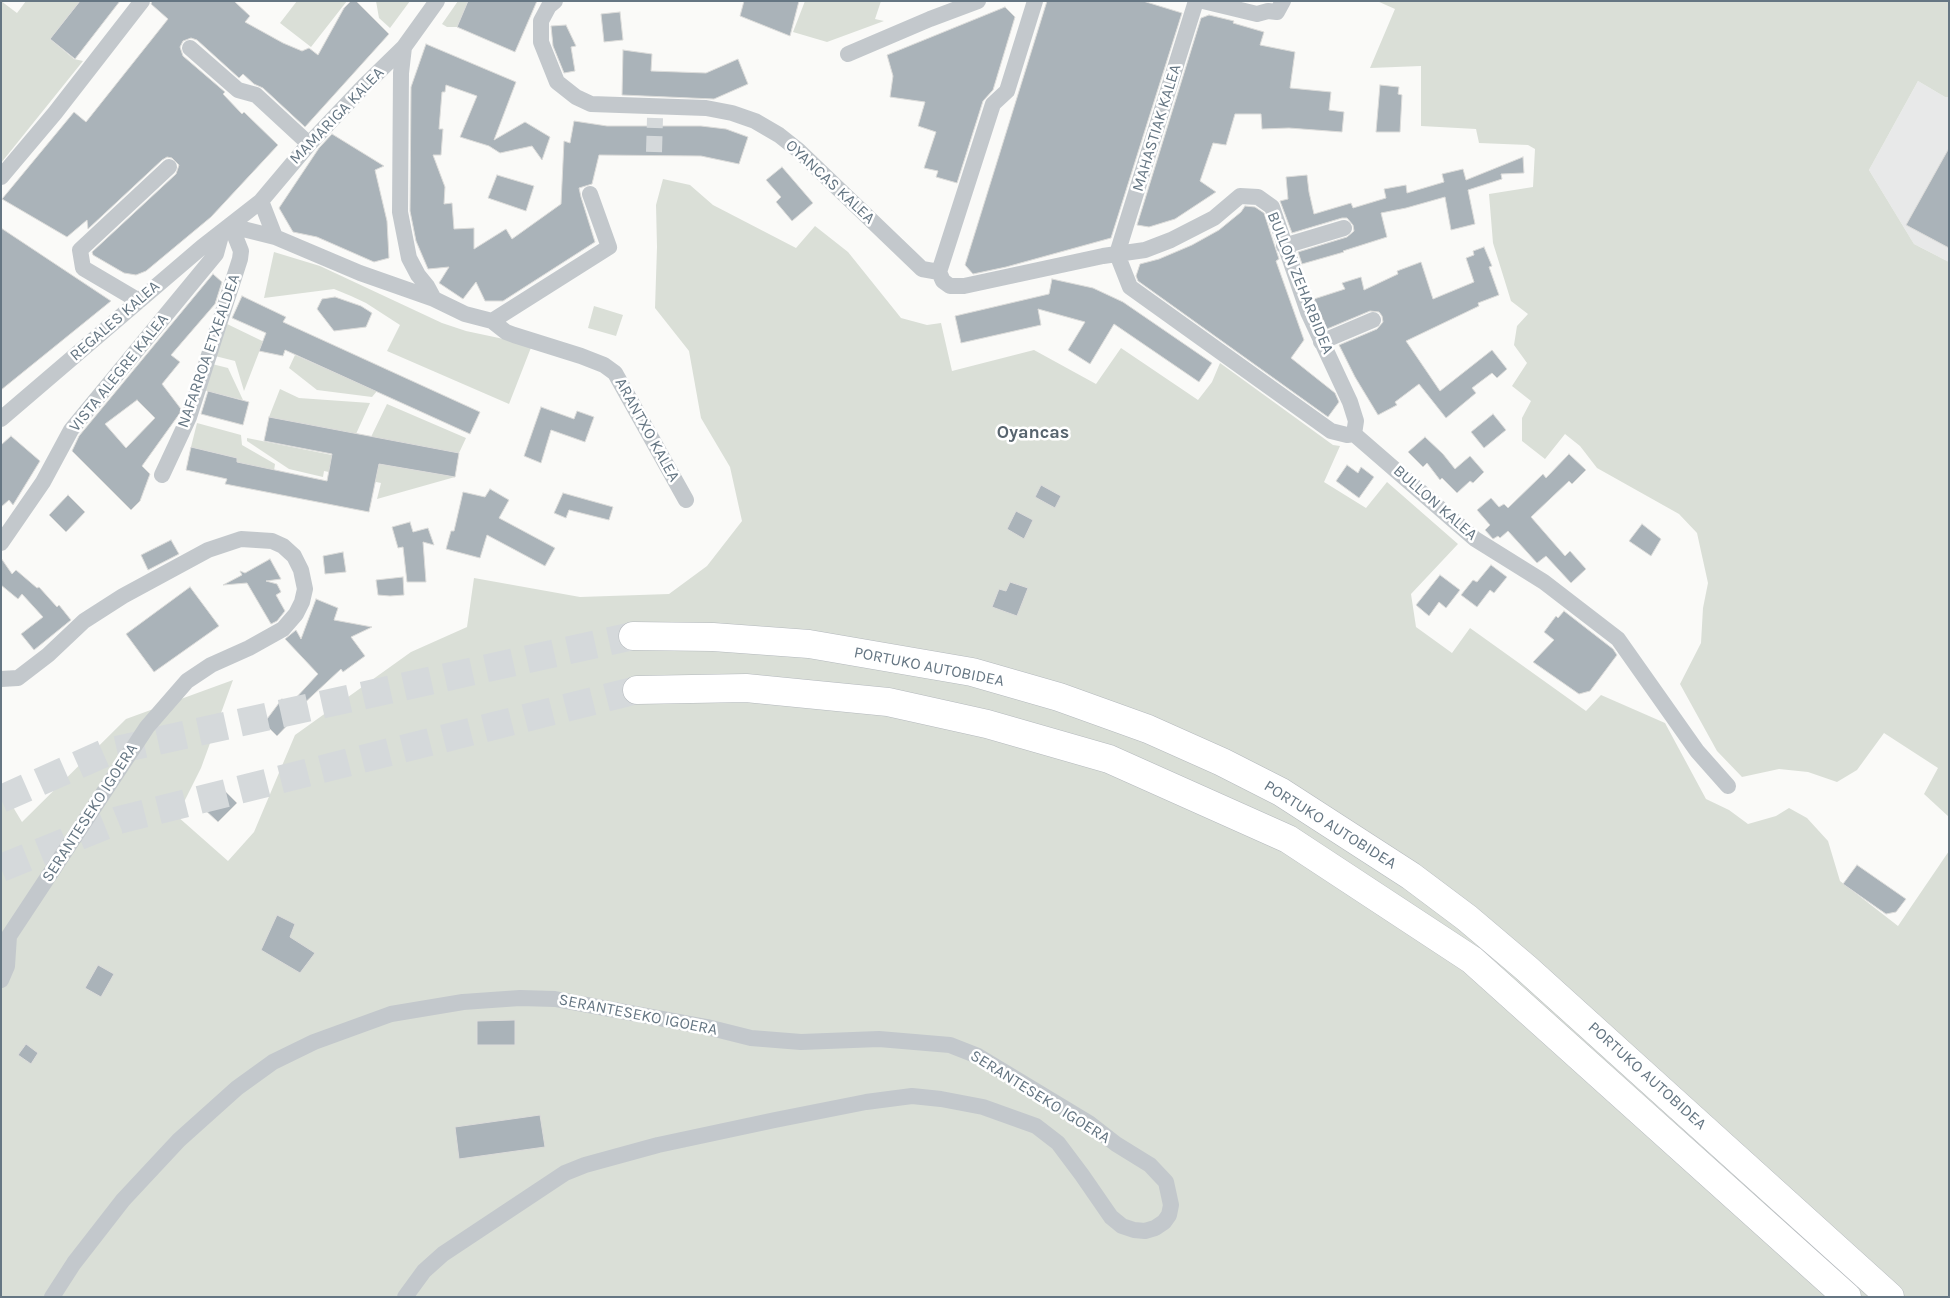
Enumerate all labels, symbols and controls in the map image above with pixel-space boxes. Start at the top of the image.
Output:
street label: MAHASTIAK KALEA [1129,62,1185,194]
street label: MAMARIGA KALEA [286,63,388,169]
street label: OYANCAS KALEA [781,136,879,228]
street label: BULLON ZEHARBIDEA [1263,209,1337,357]
street label: NAFARROA ETXEALDEA [174,272,244,430]
street label: REGALES KALEA [66,277,164,365]
street label: VISTA ALEGRE KALEA [65,310,173,436]
street label: ARANTXO KALEA [611,375,683,485]
district label: Oyancas [997,422,1069,444]
street label: BULLON KALEA [1389,461,1481,545]
street label: PORTUKO AUTOBIDEA [852,643,1006,691]
street label: SERANTESEKO IGOERA [38,740,142,886]
street label: PORTUKO AUTOBIDEA [1260,776,1400,874]
street label: SERANTESEKO IGOERA [557,990,719,1040]
street label: PORTUKO AUTOBIDEA [1584,1018,1710,1134]
street label: SERANTESEKO IGOERA [967,1046,1113,1148]

